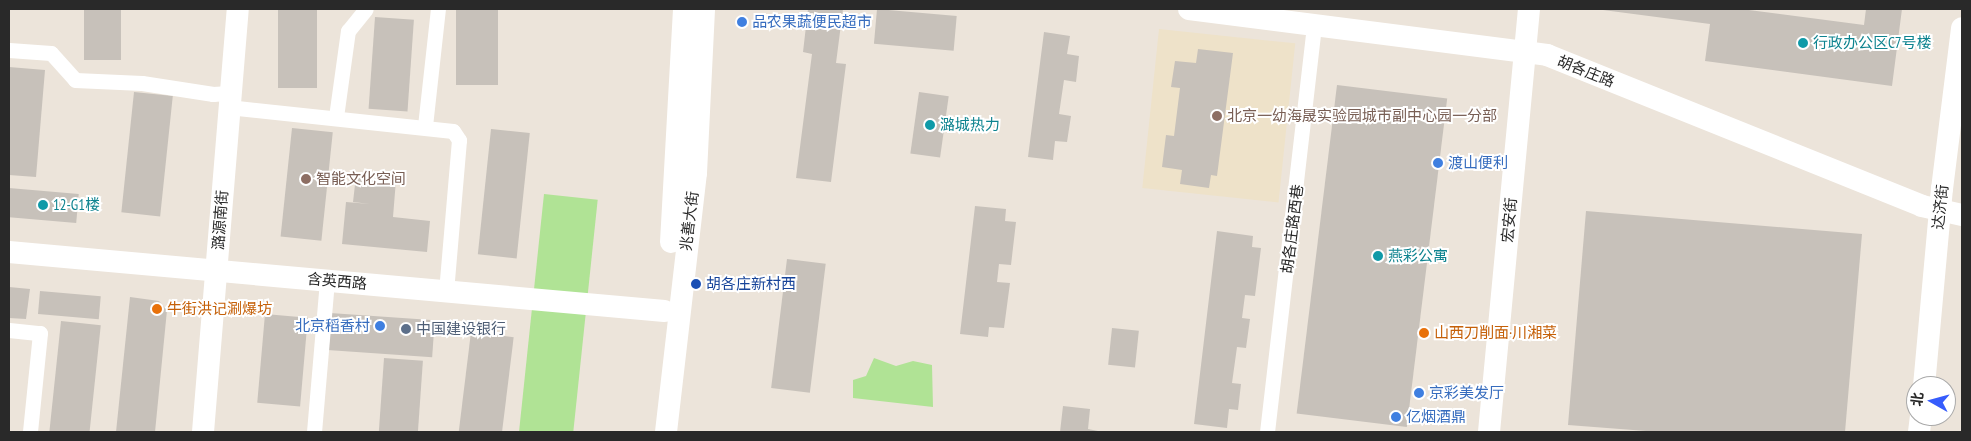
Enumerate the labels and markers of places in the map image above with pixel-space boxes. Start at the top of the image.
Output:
place label: 品农果蔬便民超市 [752,13,872,31]
marker: 品农果蔬便民超市 [736,16,748,28]
place label: 行政办公区C7号楼 [1813,34,1932,52]
marker: 行政办公区C7号楼 [1797,37,1809,49]
place label: 北京一幼海晟实验园城市副中心园一分部 [1227,107,1497,125]
marker: 北京一幼海晟实验园城市副中心园一分部 [1211,110,1223,122]
place label: 潞城热力 [940,116,1000,134]
marker: 潞城热力 [924,119,936,131]
place label: 渡山便利 [1448,154,1508,172]
marker: 渡山便利 [1432,157,1444,169]
place label: 智能文化空间 [316,170,406,188]
marker: 智能文化空间 [300,173,312,185]
place label: 12-G1楼 [53,196,100,214]
marker: 12-G1楼 [37,199,49,211]
place label: 燕彩公寓 [1388,247,1448,265]
marker: 燕彩公寓 [1372,250,1384,262]
place label: 胡各庄新村西 [706,275,796,293]
marker: 胡各庄新村西 [690,278,702,290]
place label: 牛街洪记涮爆坊 [167,300,272,318]
marker: 牛街洪记涮爆坊 [151,303,163,315]
place label: 北京稻香村 [295,317,370,335]
marker: 北京稻香村 [374,320,386,332]
place label: 中国建设银行 [416,320,506,338]
marker: 中国建设银行 [400,323,412,335]
place label: 山西刀削面·川湘菜 [1434,324,1557,342]
marker: 山西刀削面·川湘菜 [1418,327,1430,339]
place label: 京彩美发厅 [1429,384,1504,402]
marker: 京彩美发厅 [1413,387,1425,399]
place label: 亿烟酒鼎 [1406,408,1466,426]
marker: 亿烟酒鼎 [1390,411,1402,423]

